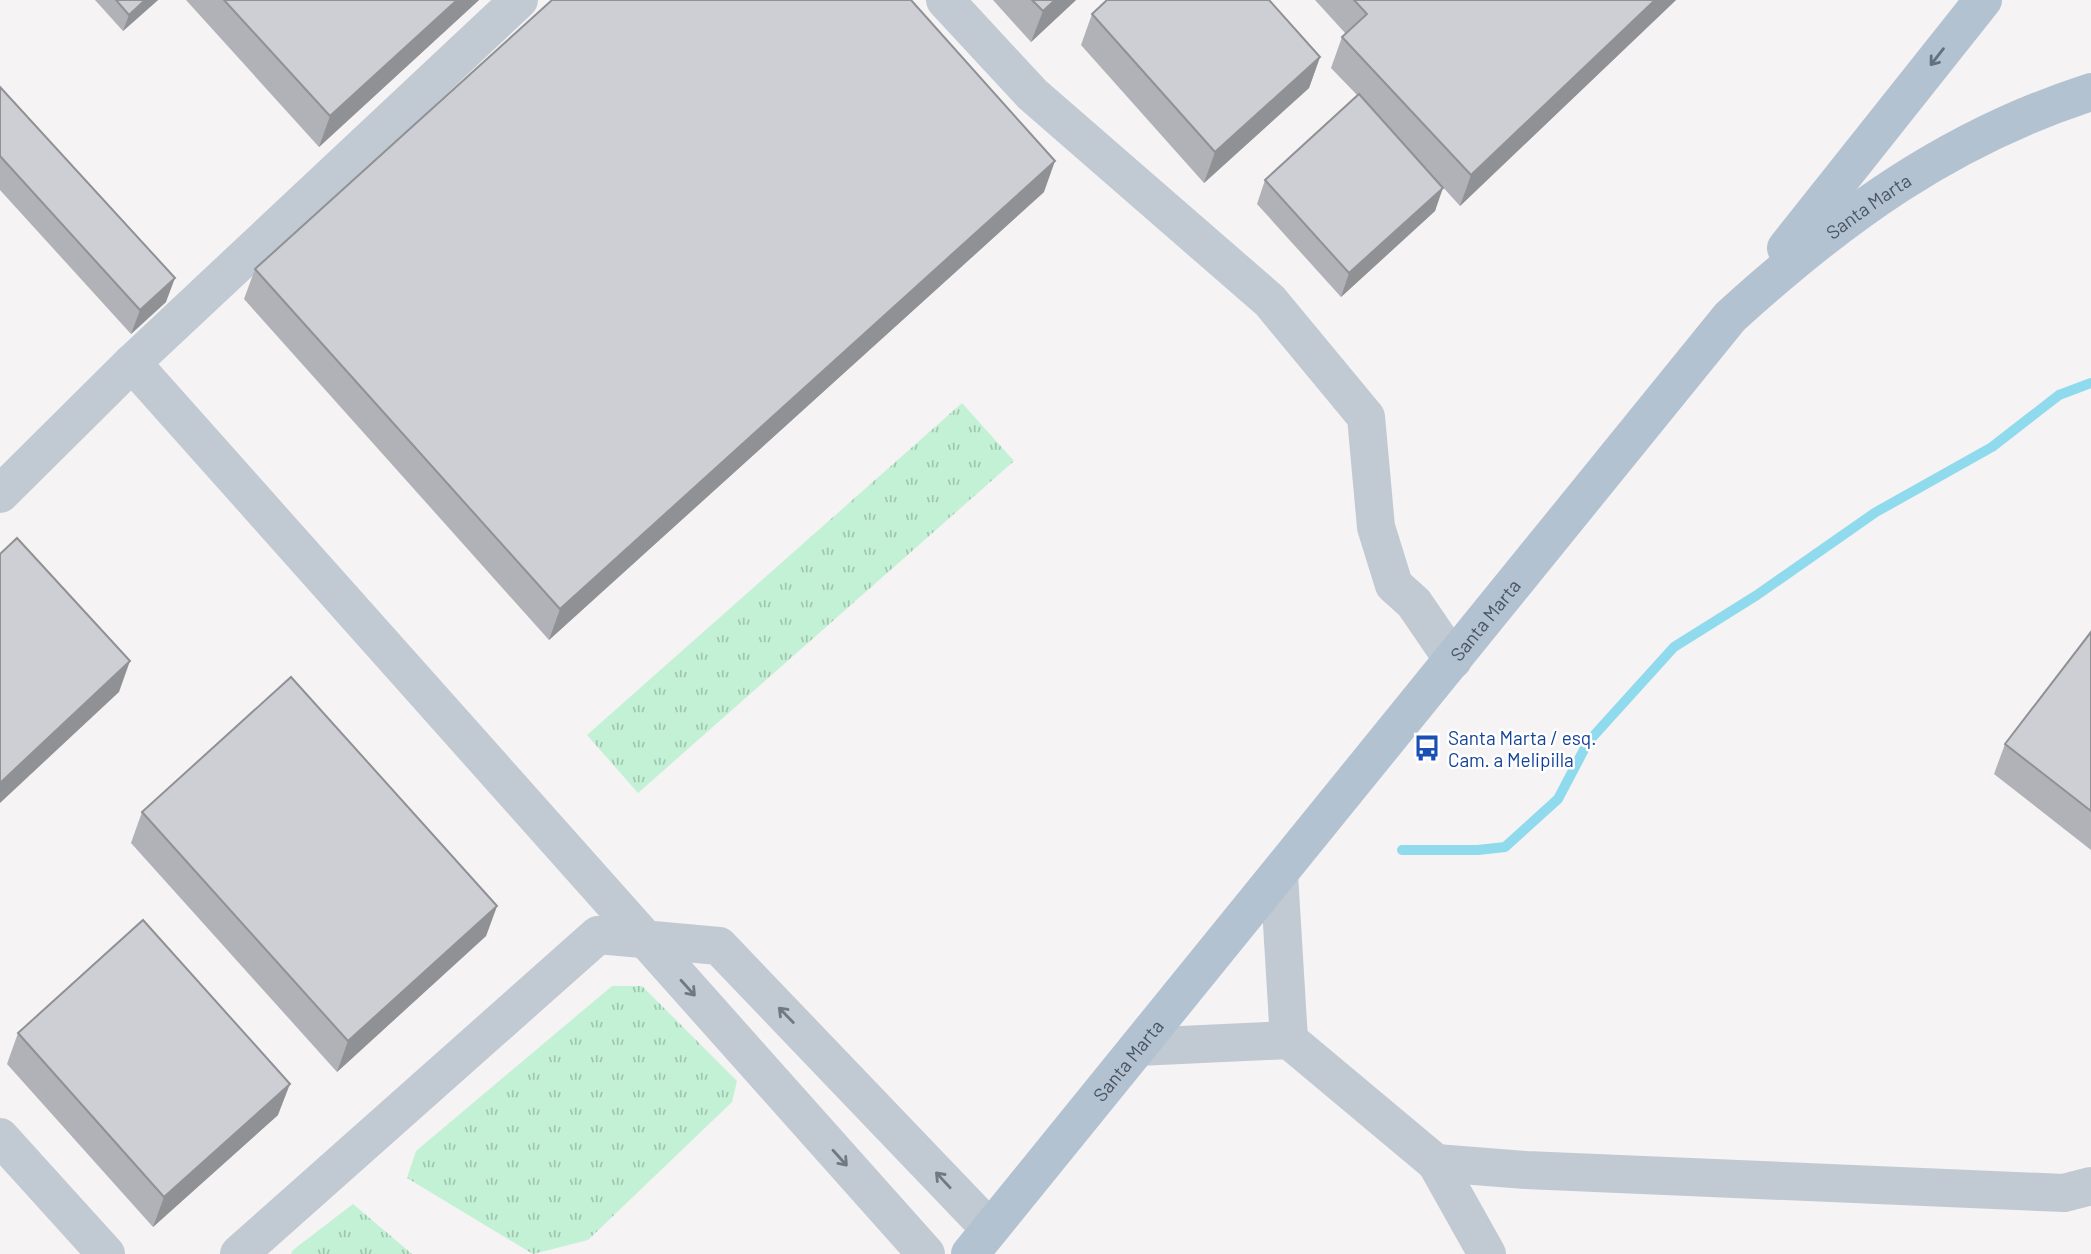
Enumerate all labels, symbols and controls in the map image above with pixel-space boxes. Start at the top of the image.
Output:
one-way arrow [1929,48,1945,66]
street label: Santa Marta [1821,168,1915,243]
street label: Santa Marta [1445,574,1525,665]
place label: Santa Marta / esq. Cam. a Melipilla [1448,726,1597,771]
bus stop icon: Santa Marta / esq. Cam. a Melipilla [1412,733,1442,763]
one-way arrow [680,979,696,997]
one-way arrow [777,1007,794,1024]
street label: Santa Marta [1087,1014,1167,1105]
one-way arrow [831,1149,848,1166]
one-way arrow [935,1171,952,1189]

